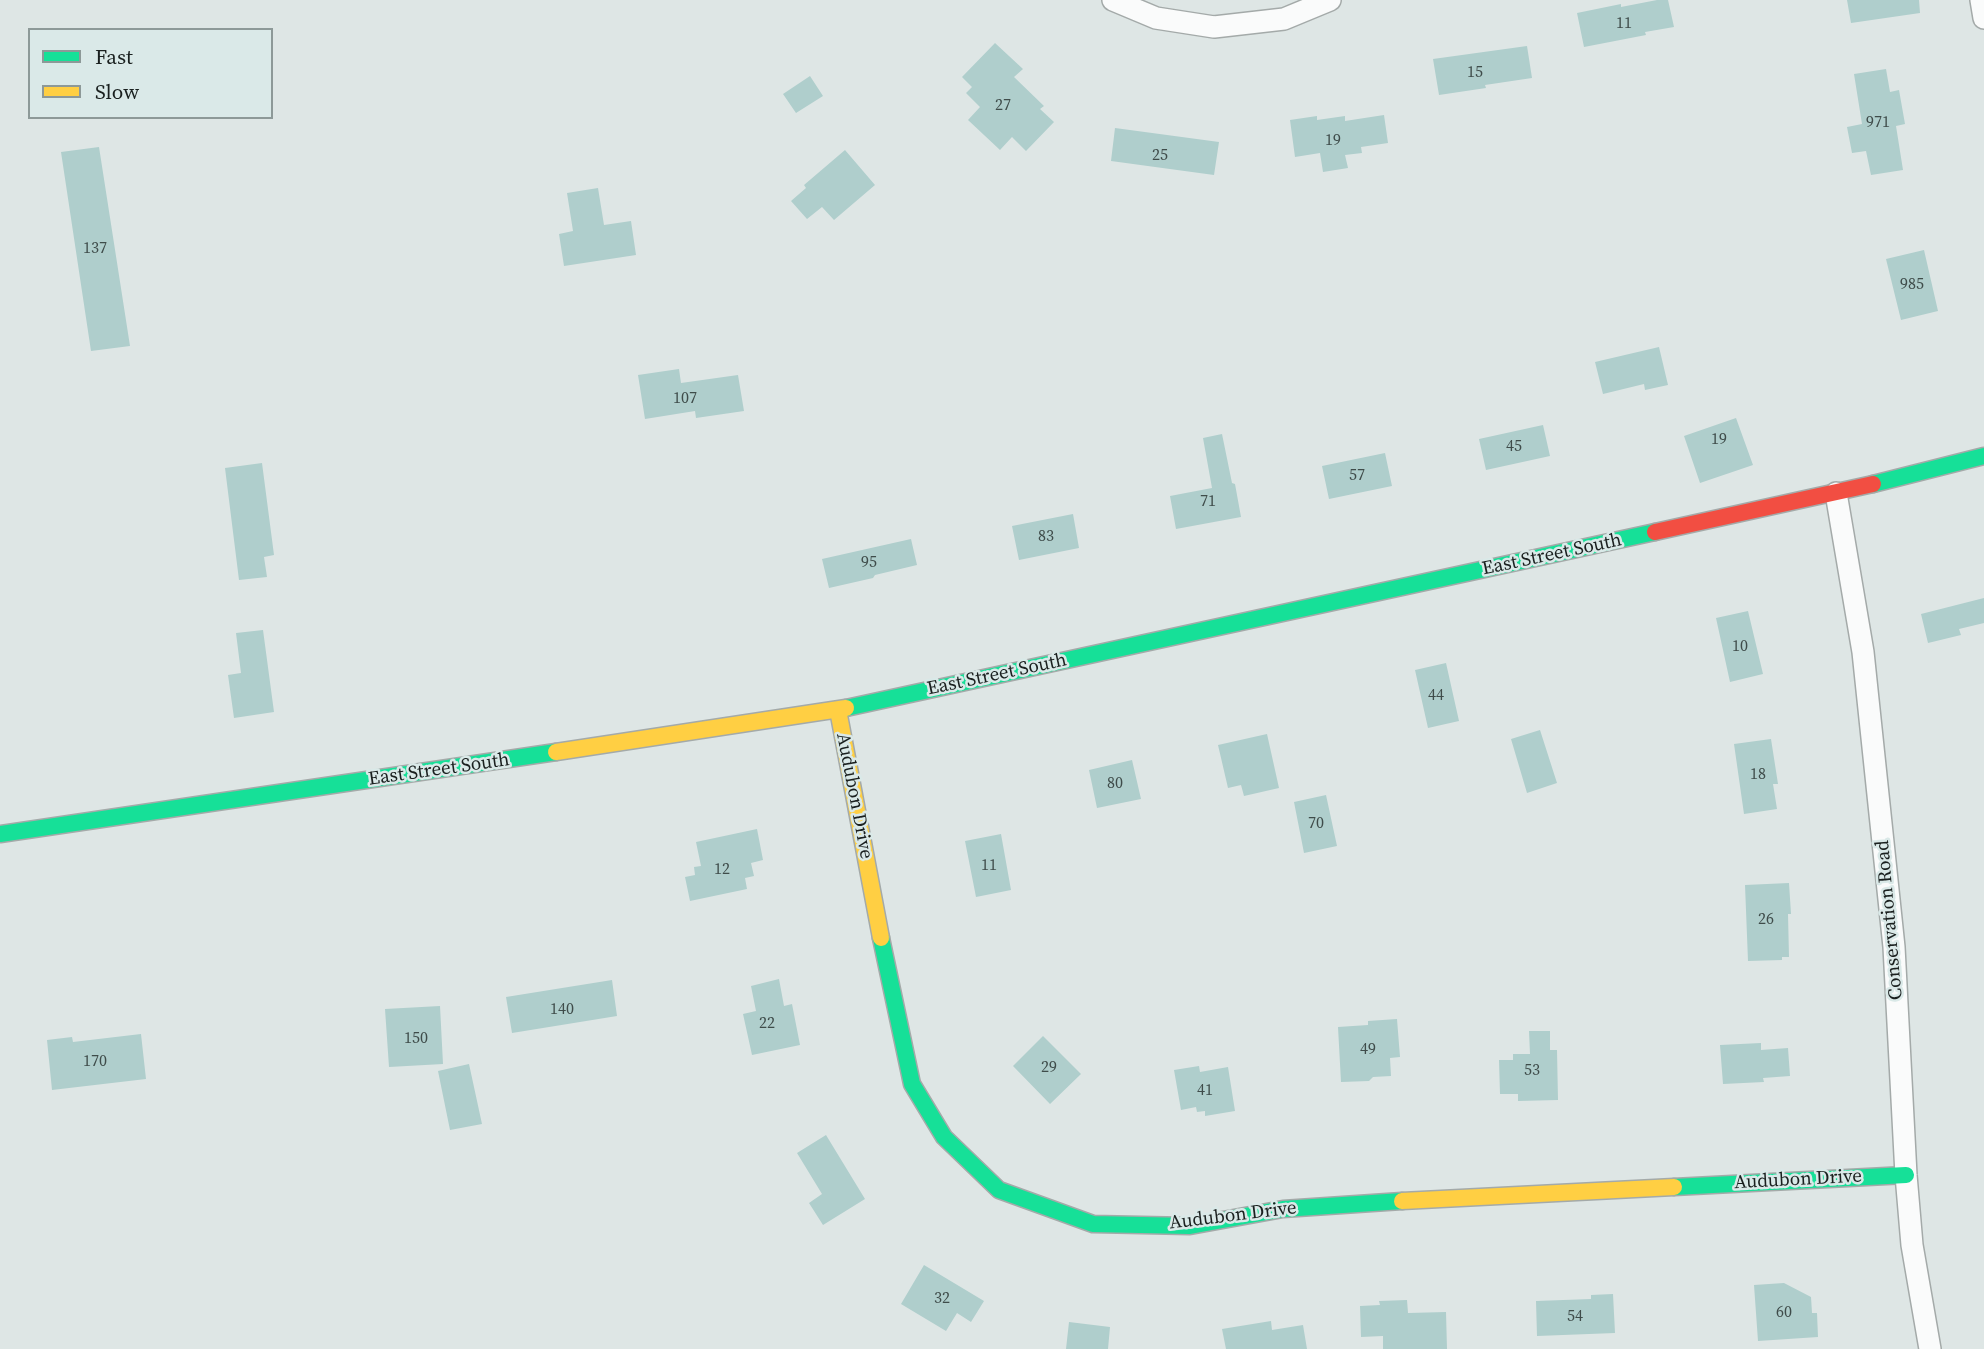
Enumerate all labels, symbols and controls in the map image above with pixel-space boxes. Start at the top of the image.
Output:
house number: 11 [1616,14,1632,34]
legend [28,28,273,119]
text: Fast [95,42,133,71]
house number: 15 [1467,63,1483,83]
text: Slow [95,77,139,106]
house number: 27 [995,96,1011,116]
house number: 971 [1866,113,1890,133]
house number: 19 [1325,131,1341,151]
house number: 25 [1152,146,1168,166]
house number: 137 [83,239,107,259]
house number: 985 [1900,275,1924,295]
house number: 107 [673,389,697,409]
house number: 19 [1711,430,1727,450]
house number: 45 [1506,437,1522,457]
house number: 57 [1349,466,1365,486]
house number: 71 [1200,492,1216,512]
house number: 83 [1038,527,1054,547]
street label: East Street South [1480,529,1624,581]
house number: 95 [861,553,877,573]
house number: 10 [1732,637,1748,657]
street label: East Street South [925,649,1069,701]
house number: 44 [1428,686,1444,706]
street label: Audubon Drive [831,731,877,861]
street label: East Street South [367,749,511,791]
house number: 18 [1750,765,1766,785]
house number: 80 [1107,774,1123,794]
house number: 70 [1308,814,1324,834]
street label: Conservation Road [1872,839,1908,1001]
house number: 11 [981,856,997,876]
house number: 12 [714,860,730,880]
house number: 26 [1758,910,1774,930]
house number: 140 [550,1000,574,1020]
house number: 22 [759,1014,775,1034]
house number: 150 [404,1029,428,1049]
house number: 49 [1360,1040,1376,1060]
house number: 170 [83,1052,107,1072]
house number: 29 [1041,1058,1057,1078]
house number: 53 [1524,1061,1540,1081]
house number: 41 [1197,1081,1213,1101]
street label: Audubon Drive [1734,1165,1862,1195]
street label: Audubon Drive [1168,1197,1298,1235]
house number: 32 [934,1289,950,1309]
house number: 60 [1776,1303,1792,1323]
house number: 54 [1567,1307,1583,1327]

